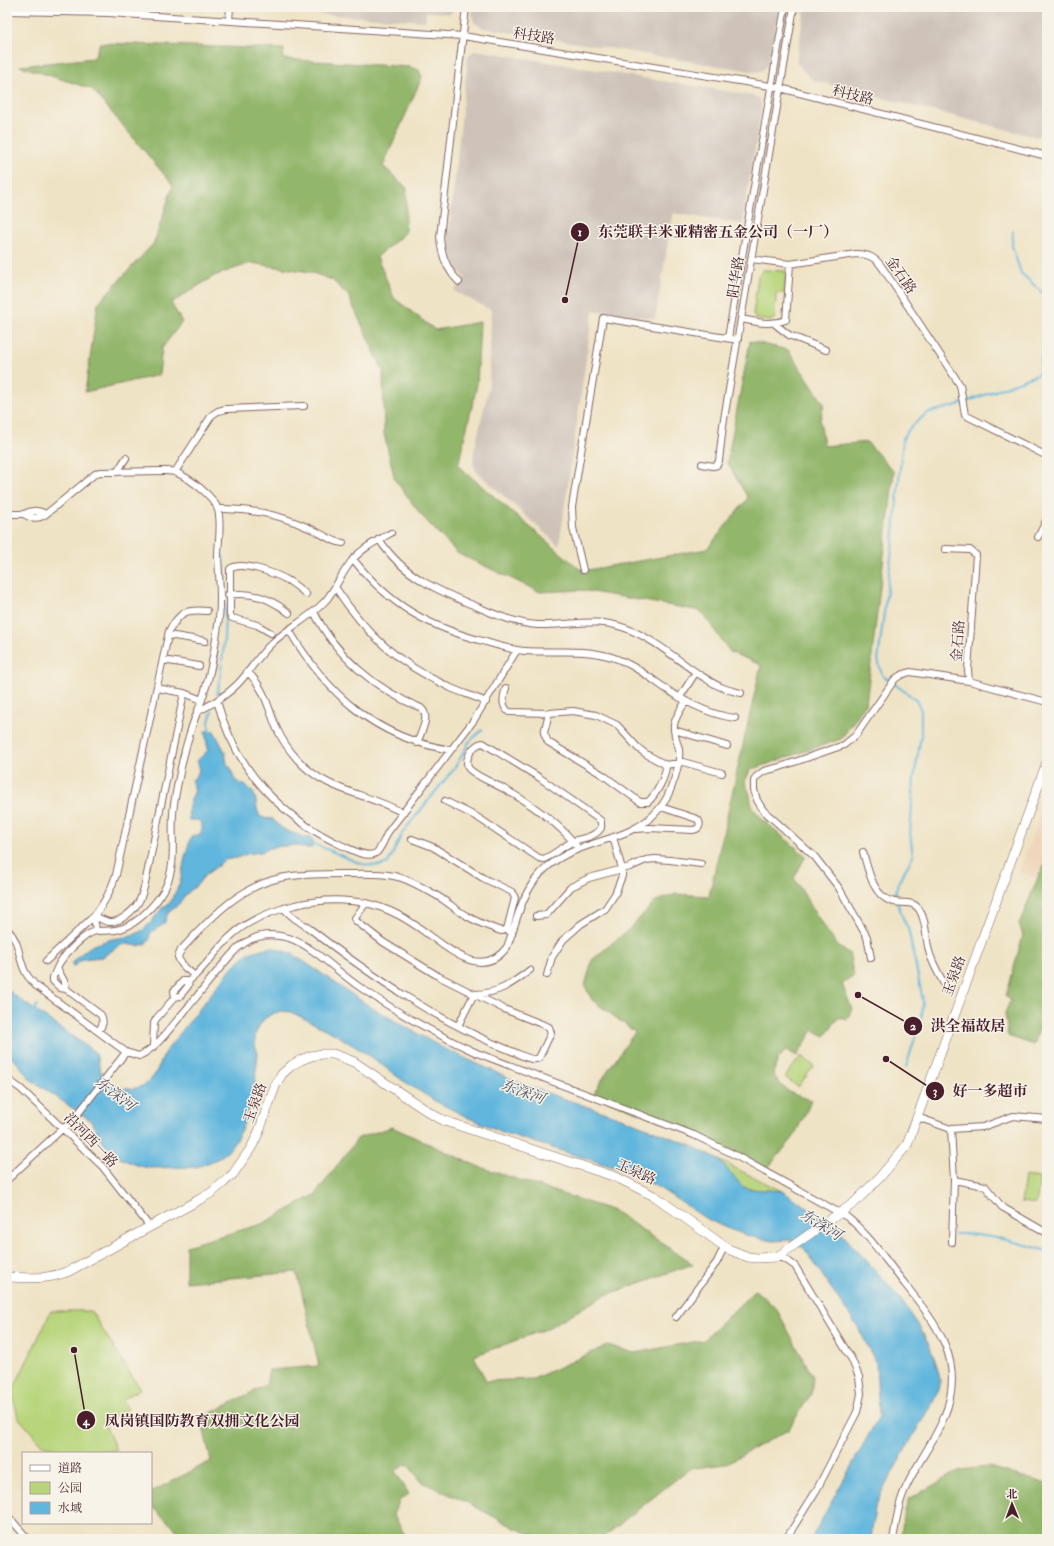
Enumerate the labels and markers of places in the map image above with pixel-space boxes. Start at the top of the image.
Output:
callout: 东莞联丰米亚精密五金公司（一厂） [570,218,846,245]
callout: 洪全福故居 [903,1012,1014,1039]
callout: 好一多超市 [925,1077,1036,1104]
callout: 凤岗镇国防教育双拥文化公园 [76,1407,307,1434]

